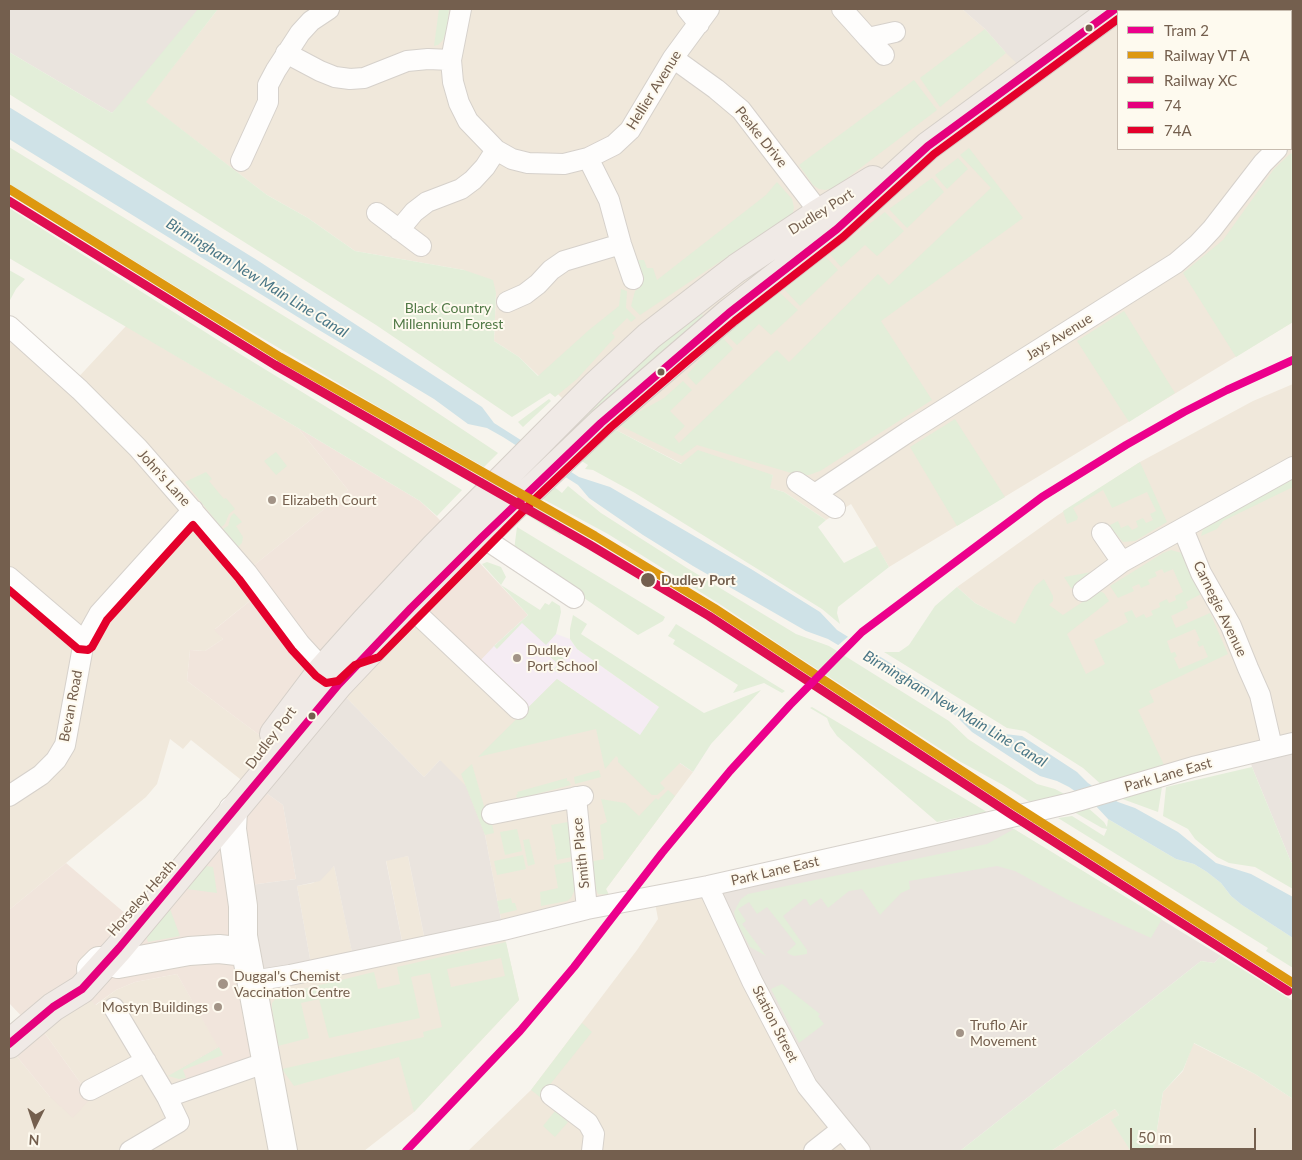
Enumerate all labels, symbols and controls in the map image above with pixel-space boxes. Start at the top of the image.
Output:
legend [1117,10,1292,150]
text: Tram 2 [1164,21,1209,39]
unlabelled marker [1084,23,1094,33]
text: Railway VT A [1164,46,1250,64]
street label: Hellier Avenue [623,47,685,133]
text: Railway XC [1164,71,1237,89]
text: 74 [1164,96,1181,114]
street label: Peake Drive [731,103,791,171]
text: 74A [1164,121,1192,139]
street label: Dudley Port [785,185,857,239]
water label: Birmingham New Main Line Canal [163,214,351,342]
park label: Black Country Millennium Forest [393,300,503,332]
street label: Jays Avenue [1023,310,1095,364]
unlabelled marker [656,367,666,377]
street label: John's Lane [134,446,194,510]
place label: Elizabeth Court [282,492,377,508]
marker: Elizabeth Court [266,494,278,506]
street label: Carnegie Avenue [1190,558,1250,660]
marker: Dudley Port [639,571,657,589]
place label: Dudley Port [661,572,736,588]
place label: Dudley Port School [527,642,598,674]
water label: Birmingham New Main Line Canal [860,647,1050,771]
marker: Dudley Port School [511,652,523,664]
street label: Bevan Road [56,669,86,743]
street label: Dudley Port [242,704,300,772]
unlabelled marker [307,711,317,721]
street label: Park Lane East [1122,755,1214,795]
street label: Smith Place [569,817,593,889]
street label: Park Lane East [729,853,821,889]
street label: Horseley Heath [104,856,180,940]
place label: Duggal's Chemist Vaccination Centre [234,968,350,1000]
marker: Duggal's Chemist Vaccination Centre [216,977,230,991]
street label: Station Street [748,983,802,1065]
place label: Mostyn Buildings [102,999,208,1015]
marker: Mostyn Buildings [212,1001,224,1013]
place label: Truflo Air Movement [970,1017,1037,1050]
marker: Truflo Air Movement [954,1027,966,1039]
north arrow [10,1100,60,1150]
scale bar [1132,1118,1258,1150]
text: 50 m [1138,1128,1172,1146]
text: N [28,1132,40,1149]

